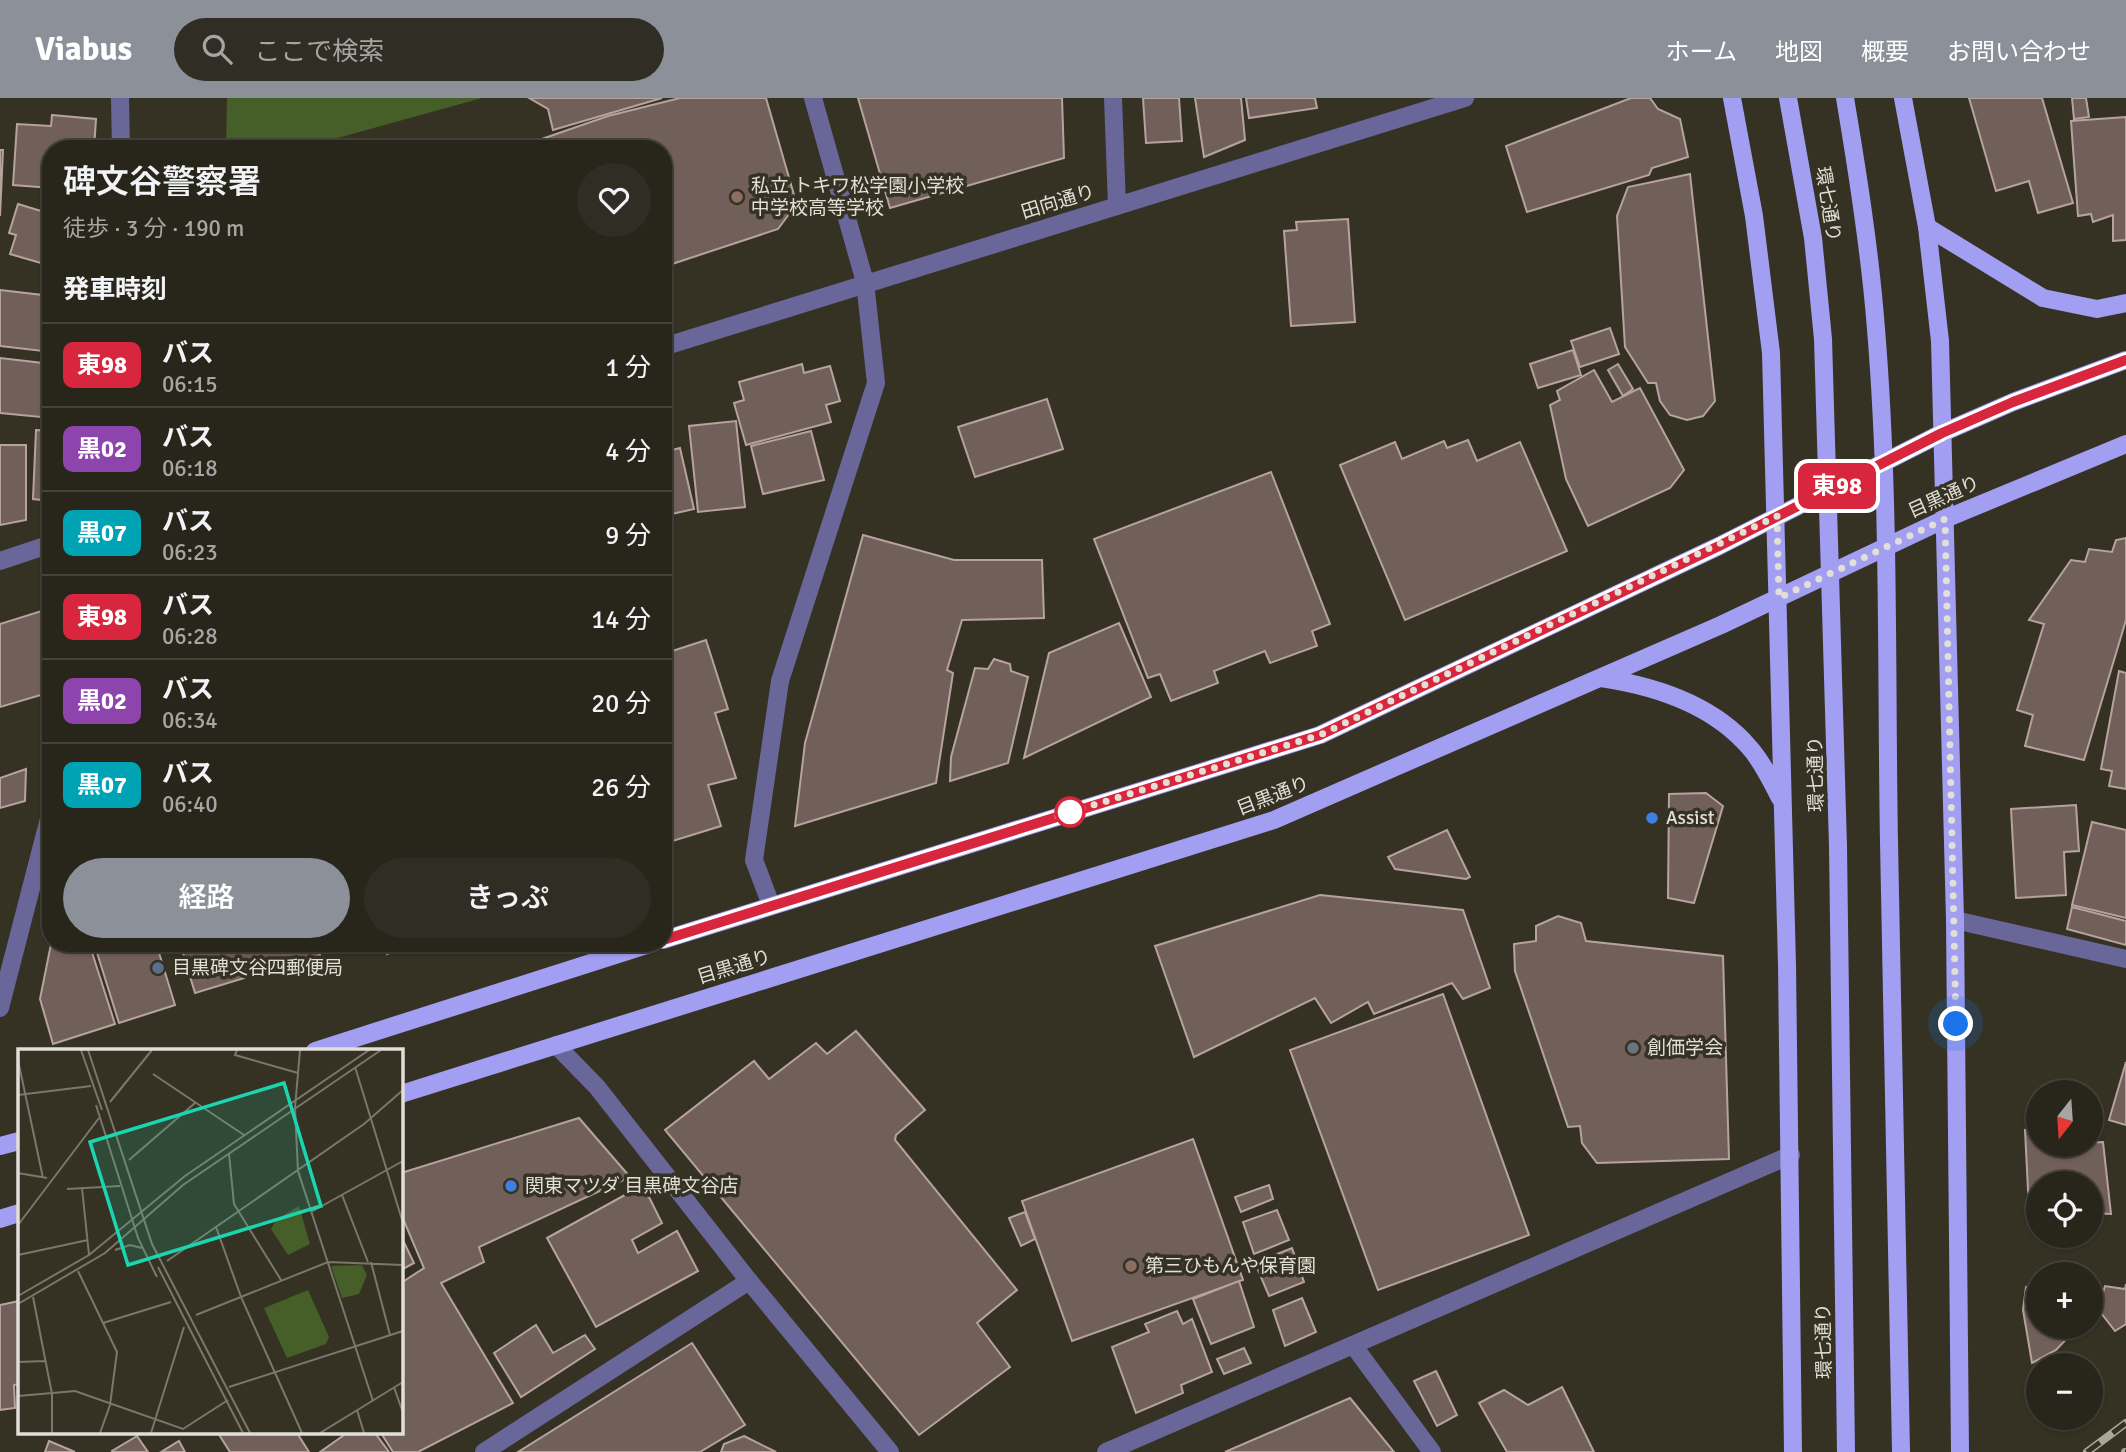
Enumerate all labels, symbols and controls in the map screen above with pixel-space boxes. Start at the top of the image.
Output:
search box [174,18,664,81]
text: Viabus [35,29,132,70]
icon: search [198,30,236,68]
text: ここで検索 [254,36,384,68]
text: ホーム [1666,37,1737,67]
text: 地図 [1775,37,1823,67]
text: 概要 [1861,37,1909,67]
text: お問い合わせ [1947,37,2091,67]
text: 碑文谷警察署 [63,162,261,203]
button: heart [577,163,651,237]
street label: 環七通り [1810,165,1846,243]
place label: 私立 トキワ松学園小学校 中学校高等学校 [751,174,964,220]
street label: 田向通り [1018,179,1098,225]
marker: 私立 トキワ松学園小学校 中学校高等学校 [729,189,745,205]
text: 徒歩 · 3 分 · 190 m [63,214,244,243]
text: 発車時刻 [63,274,167,306]
text: バス [162,338,214,370]
text: 東98 [77,350,127,380]
text: 1 分 [605,352,651,384]
text: 06:15 [162,370,218,399]
text: バス [162,422,214,454]
text: 黒02 [77,434,127,464]
text: 4 分 [605,436,651,468]
text: 06:18 [162,454,218,483]
line badge: 東98 [1797,463,1877,509]
text: 東98 [1812,471,1862,501]
street label: 目黒通り [1904,471,1984,523]
text: バス [162,506,214,538]
text: 黒07 [77,518,127,548]
text: 9 分 [605,520,651,552]
text: 06:23 [162,538,218,567]
text: バス [162,590,214,622]
text: 東98 [77,602,127,632]
text: 14 分 [591,604,651,636]
text: 06:28 [162,622,218,651]
text: バス [162,674,214,706]
text: 黒02 [77,686,127,716]
text: 20 分 [591,688,651,720]
text: 06:34 [162,706,218,735]
street label: 環七通り [1803,736,1829,812]
text: バス [162,758,214,790]
text: 黒07 [77,770,127,800]
street label: 目黒通り [1233,771,1313,821]
text: 26 分 [591,772,651,804]
text: 06:40 [162,790,218,819]
unlabelled marker [1055,797,1085,827]
place label: Assist [1666,806,1715,830]
marker: Assist [1644,810,1660,826]
button: 経路 [63,858,350,938]
button: きっぷ [364,858,651,938]
street label: 目黒通り [694,944,774,990]
place label: 目黒碑文谷四郵便局 [172,956,343,980]
marker: 目黒碑文谷四郵便局 [150,960,166,976]
your location [1938,1006,1973,1041]
place label: 創価学会 [1647,1036,1723,1060]
marker: 創価学会 [1625,1040,1641,1056]
inset map [18,1049,402,1434]
north arrow [2026,1080,2104,1157]
map controls [2026,1080,2103,1430]
button: locate [2026,1171,2103,1248]
place label: 関東マツダ 目黒碑文谷店 [525,1174,738,1198]
marker: 関東マツダ 目黒碑文谷店 [503,1178,519,1194]
place label: 第三ひもんや保育園 [1145,1254,1316,1278]
marker: 第三ひもんや保育園 [1123,1258,1139,1274]
button: + [2026,1262,2103,1339]
street label: 環七通り [1811,1303,1837,1379]
button: − [2026,1353,2103,1430]

